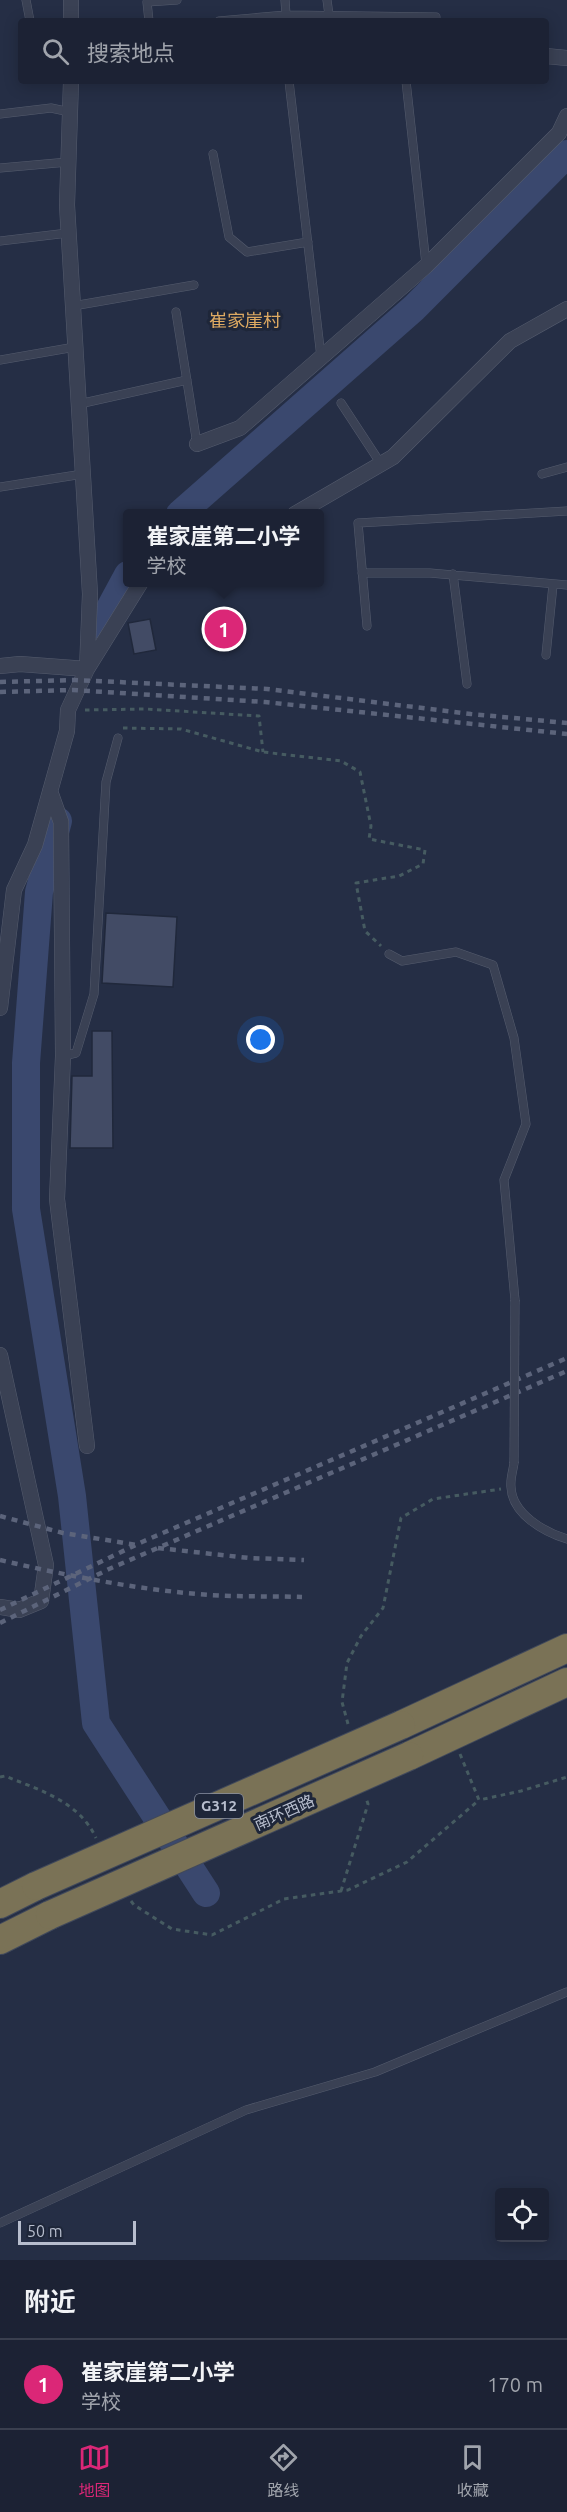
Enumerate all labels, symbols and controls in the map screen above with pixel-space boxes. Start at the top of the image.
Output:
search box [18,18,549,84]
icon: search [39,35,72,68]
text: 搜索地点 [87,40,175,65]
district label: 崔家崖村 [209,310,281,330]
popup [123,509,324,587]
text: 崔家崖第二小学 [146,523,301,548]
text: 学校 [146,554,186,577]
pin: 1 [204,606,244,652]
your location [246,1025,275,1054]
street label: 南环西路 [251,1791,317,1833]
road number: G312 [195,1794,243,1818]
map controls [495,2188,549,2242]
button: locate [495,2188,549,2242]
scale bar [18,2218,136,2246]
text: 50 m [27,2222,63,2240]
text: 附近 [24,2287,76,2316]
text: 崔家崖第二小学 [81,2359,235,2384]
text: 1 [38,2373,49,2396]
text: 170 m [487,2373,543,2396]
text: 学校 [81,2390,121,2413]
tab: 地图 [78,2441,111,2501]
tab: 路线 [267,2441,300,2501]
tab: 收藏 [456,2441,489,2501]

